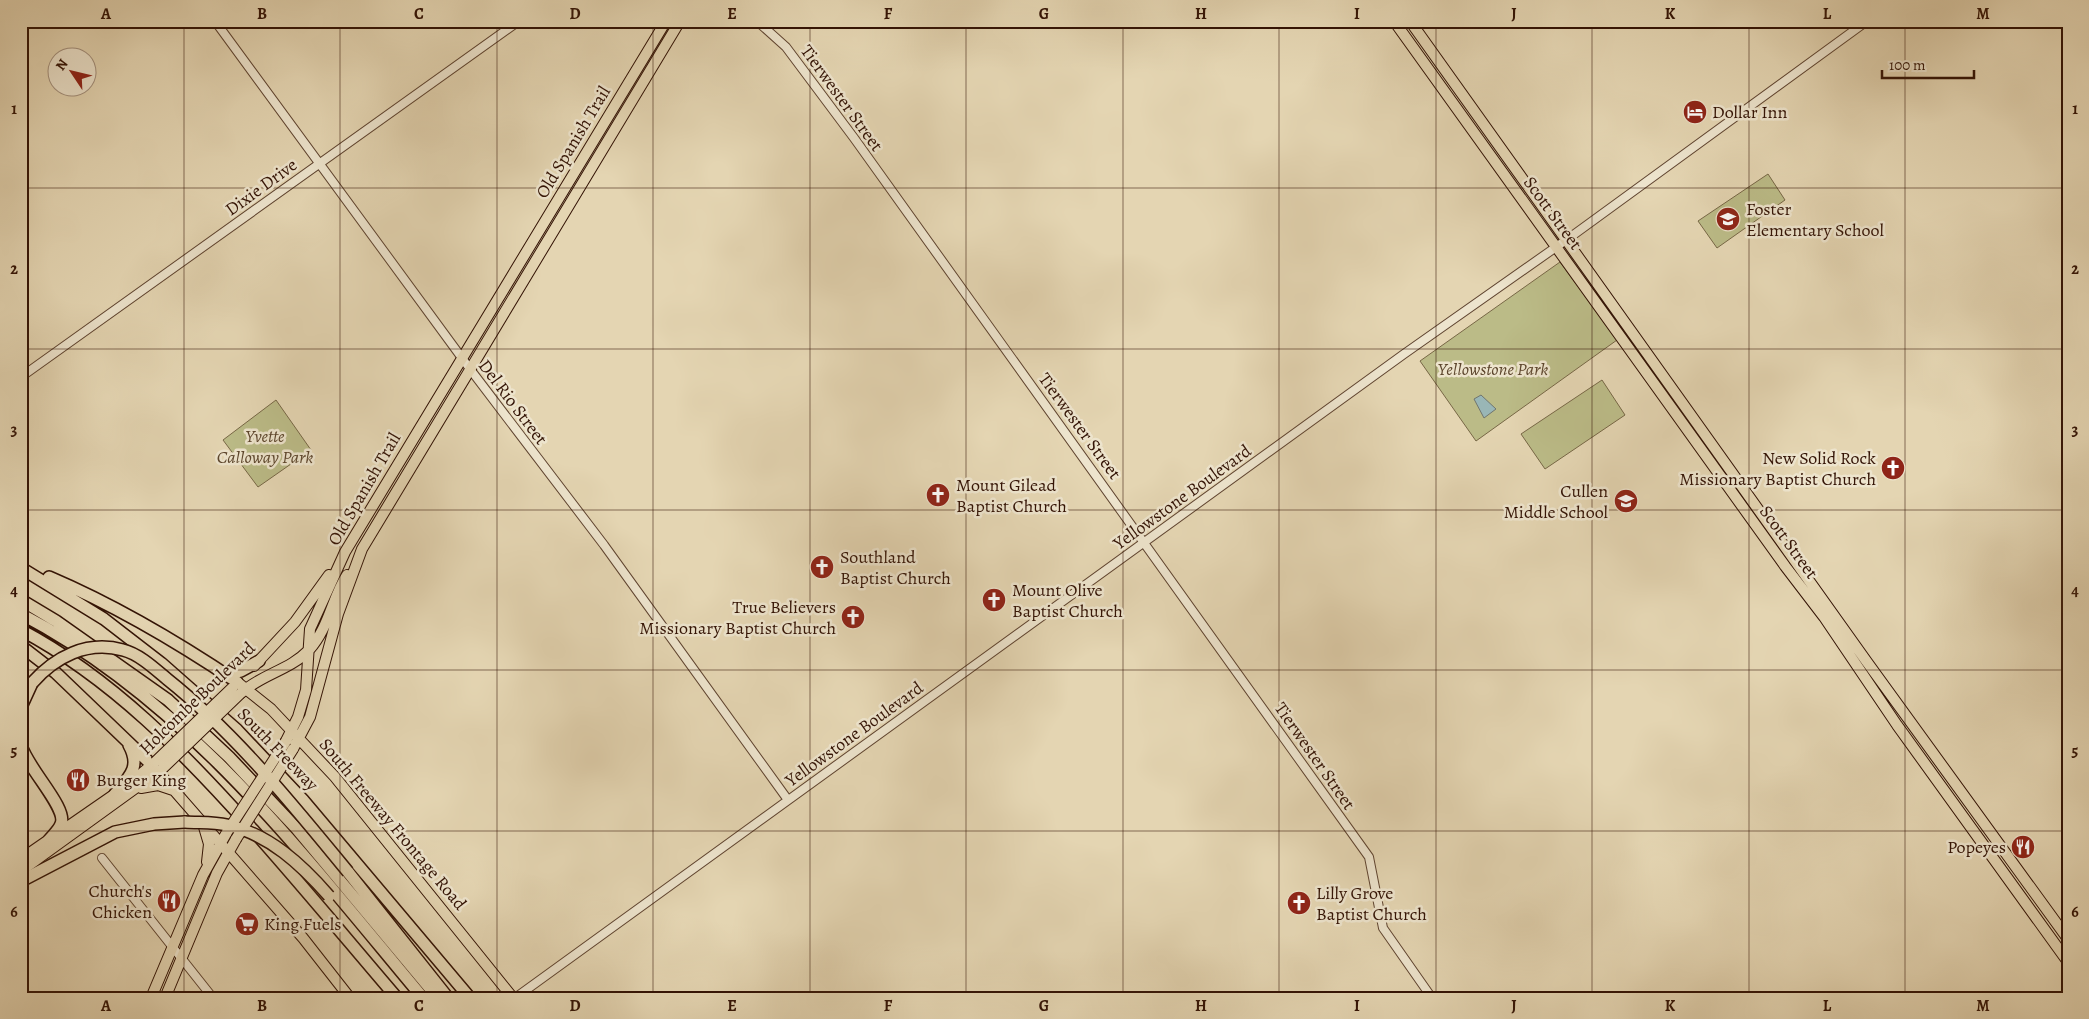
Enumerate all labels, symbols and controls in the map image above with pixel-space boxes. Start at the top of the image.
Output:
text: A [100,3,112,25]
text: B [257,3,267,25]
text: C [414,3,424,25]
text: D [569,3,581,25]
text: E [727,3,737,25]
text: F [884,3,893,25]
text: G [1039,3,1049,25]
text: H [1195,3,1207,25]
text: I [1354,3,1360,25]
text: J [1511,3,1517,25]
text: K [1665,3,1676,25]
text: L [1823,3,1832,25]
text: M [1976,3,1990,25]
street label: Tierwester Street [795,40,889,156]
north arrow [48,48,98,98]
scale bar [1882,48,1974,80]
text: N [51,55,72,74]
text: 100 m [1889,55,1926,75]
street label: Old Spanish Trail [530,81,616,202]
text: 1 [11,98,17,120]
text: 1 [2072,98,2078,120]
hotel icon: Dollar Inn [1682,99,1708,125]
place label: Dollar Inn [1712,100,1787,124]
street label: Dixie Drive [220,153,302,221]
street label: Scott Street [1518,171,1588,255]
place label: Foster Elementary School [1746,197,1884,242]
school or university icon: Foster Elementary School [1715,206,1741,232]
text: 2 [10,258,18,280]
text: 2 [2071,258,2079,280]
street label: Del Rio Street [473,354,553,450]
park label: Yellowstone Park [1438,357,1548,381]
street label: Tierwester Street [1033,368,1127,484]
text: 3 [11,419,18,441]
text: 3 [2072,419,2079,441]
park label: Yvette Calloway Park [217,424,313,469]
street label: Old Spanish Trail [322,428,406,550]
street label: Yellowstone Boulevard [1107,439,1256,556]
place label: New Solid Rock Missionary Baptist Church [1679,446,1876,491]
church icon: New Solid Rock Missionary Baptist Church [1880,455,1906,481]
place label: Mount Gilead Baptist Church [956,473,1067,518]
place label: Cullen Middle School [1504,479,1609,524]
church icon: Mount Gilead Baptist Church [925,482,951,508]
school or university icon: Cullen Middle School [1613,488,1639,514]
street label: Scott Street [1754,500,1824,584]
place label: Southland Baptist Church [840,545,951,590]
church icon: Southland Baptist Church [809,554,835,580]
place label: Mount Olive Baptist Church [1012,578,1123,623]
text: 4 [10,580,18,602]
text: 4 [2071,580,2079,602]
church icon: Mount Olive Baptist Church [981,587,1007,613]
place label: True Believers Missionary Baptist Church [639,595,836,640]
church icon: True Believers Missionary Baptist Church [840,604,866,630]
street label: Holcombe Boulevard [134,636,261,760]
street label: Yellowstone Boulevard [779,676,928,793]
street label: Tierwester Street [1269,697,1361,815]
street label: South Freeway [232,702,325,797]
street label: South Freeway Frontage Road [314,733,472,915]
text: 5 [11,740,18,762]
text: 5 [2072,740,2079,762]
restaurant icon: Burger King [65,767,91,793]
place label: Burger King [96,768,186,792]
restaurant icon: Popeyes [2010,834,2036,860]
place label: Popeyes [1947,835,2006,859]
place label: Church's Chicken [88,879,152,924]
place label: Lilly Grove Baptist Church [1316,881,1427,926]
restaurant icon: Church's Chicken [156,888,182,914]
church icon: Lilly Grove Baptist Church [1286,890,1312,916]
text: 6 [10,901,18,923]
text: 6 [2071,901,2079,923]
supermarket icon: King Fuels [234,911,260,937]
place label: King Fuels [264,912,341,936]
text: A [100,995,112,1017]
text: B [257,995,267,1017]
text: C [414,995,424,1017]
text: D [569,995,581,1017]
text: E [727,995,737,1017]
text: F [884,995,893,1017]
text: G [1039,995,1049,1017]
text: H [1195,995,1207,1017]
text: I [1354,995,1360,1017]
text: J [1511,995,1517,1017]
text: K [1665,995,1676,1017]
text: L [1823,995,1832,1017]
text: M [1976,995,1990,1017]

